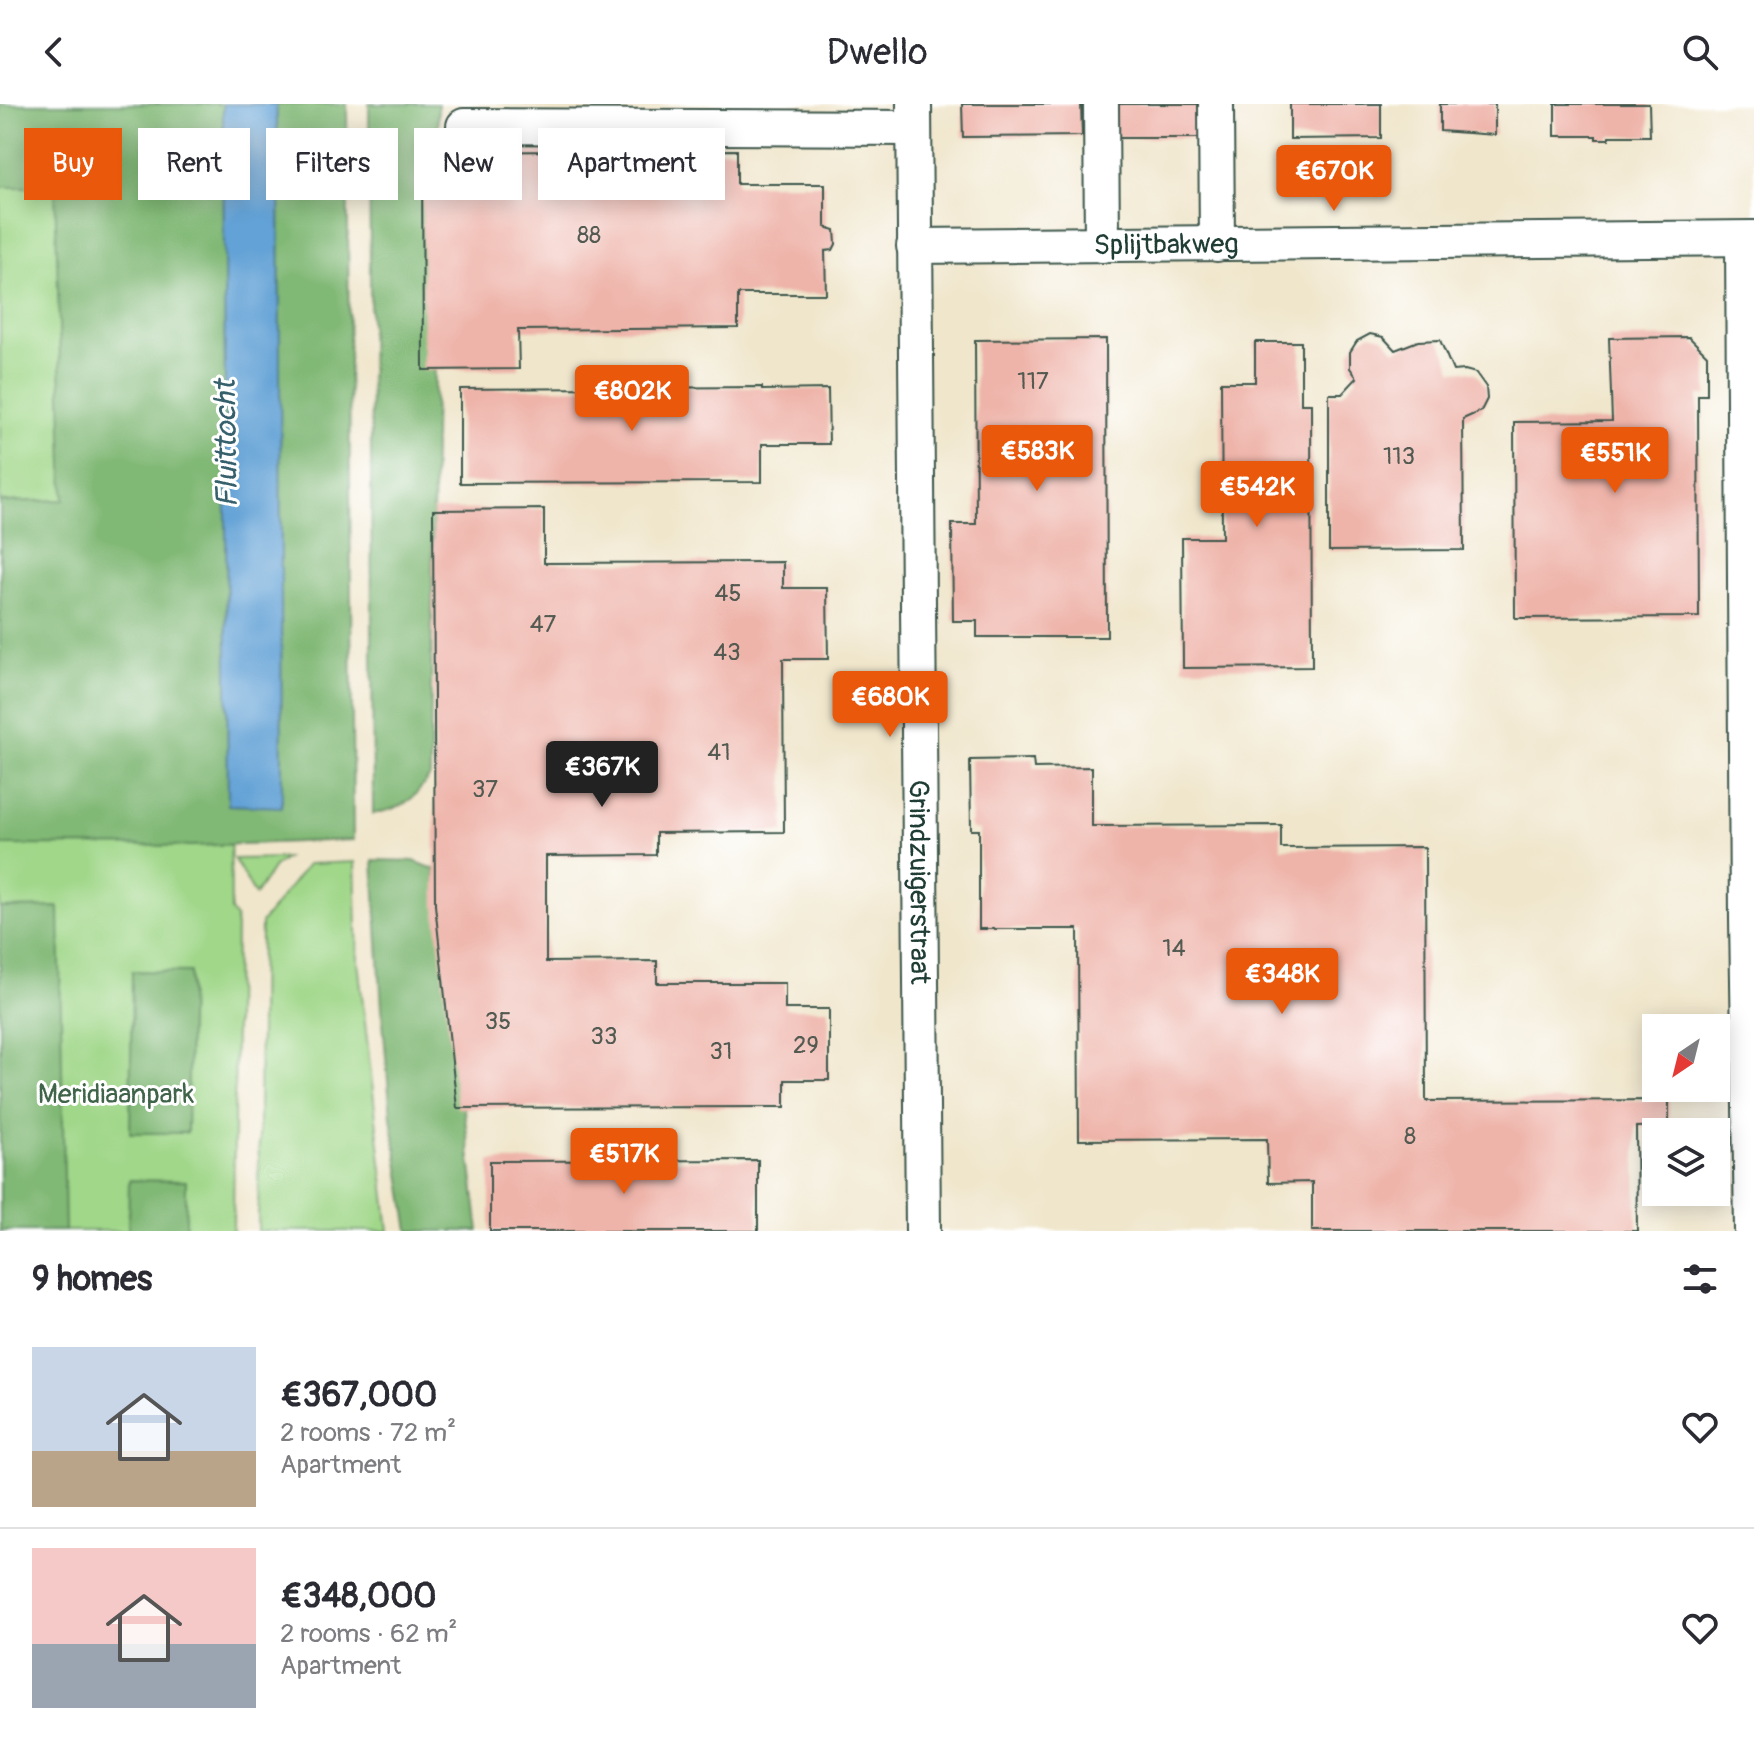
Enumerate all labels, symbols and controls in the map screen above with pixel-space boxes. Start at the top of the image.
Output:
icon: back [32,30,76,74]
text: Dwello [826,30,928,75]
icon: search [1678,30,1722,74]
chip: Buy [24,128,122,200]
chip: Rent [138,128,250,200]
chip: Filters [266,128,398,200]
chip: New [414,128,522,200]
chip: Apartment [538,128,725,200]
pin: €670K [1278,145,1390,213]
text: €670K [1294,155,1374,187]
house number: 88 [577,221,601,250]
street label: Splijtbakweg [1093,227,1239,263]
pin: €802K [576,365,688,433]
house number: 117 [1017,367,1049,396]
text: €802K [593,375,671,407]
water label: Fluittocht [207,377,246,508]
pin: €583K [981,425,1093,493]
pin: €551K [1559,427,1671,495]
text: €583K [1000,435,1074,467]
text: €551K [1579,437,1651,469]
house number: 113 [1383,442,1415,471]
pin: €542K [1201,461,1313,529]
text: €542K [1219,471,1295,503]
house number: 45 [715,579,741,608]
house number: 47 [530,610,557,639]
house number: 43 [713,638,741,667]
pin: €680K [834,671,946,739]
text: €680K [851,681,929,713]
house number: 41 [707,738,731,767]
pin: €367K [546,741,658,809]
text: €367K [564,751,640,783]
house number: 37 [472,775,498,804]
street label: Grindzuigerstraat [900,779,937,985]
house number: 14 [1162,934,1186,963]
pin: €348K [1226,948,1338,1016]
text: €348K [1244,958,1320,990]
house number: 35 [485,1007,511,1036]
north arrow [1642,1014,1730,1102]
map controls [1642,1014,1730,1206]
house number: 33 [591,1022,617,1051]
house number: 29 [793,1031,819,1060]
house number: 31 [710,1037,732,1066]
park label: Meridiaanpark [38,1077,195,1112]
button: layers [1642,1118,1730,1206]
house number: 8 [1404,1122,1416,1151]
pin: €517K [568,1128,680,1196]
text: €517K [589,1138,659,1170]
icon: filters [1678,1257,1722,1301]
text: 9 homes [32,1258,152,1301]
text: €367,000 [280,1374,437,1417]
icon: home [96,1379,192,1475]
icon: heart [1678,1405,1722,1449]
text: 2 rooms · 72 m² [280,1417,456,1449]
text: Apartment [280,1449,401,1481]
text: €348,000 [280,1575,437,1618]
icon: home [96,1580,192,1676]
icon: heart [1678,1606,1722,1650]
text: 2 rooms · 62 m² [280,1618,457,1650]
text: Apartment [280,1650,401,1682]

